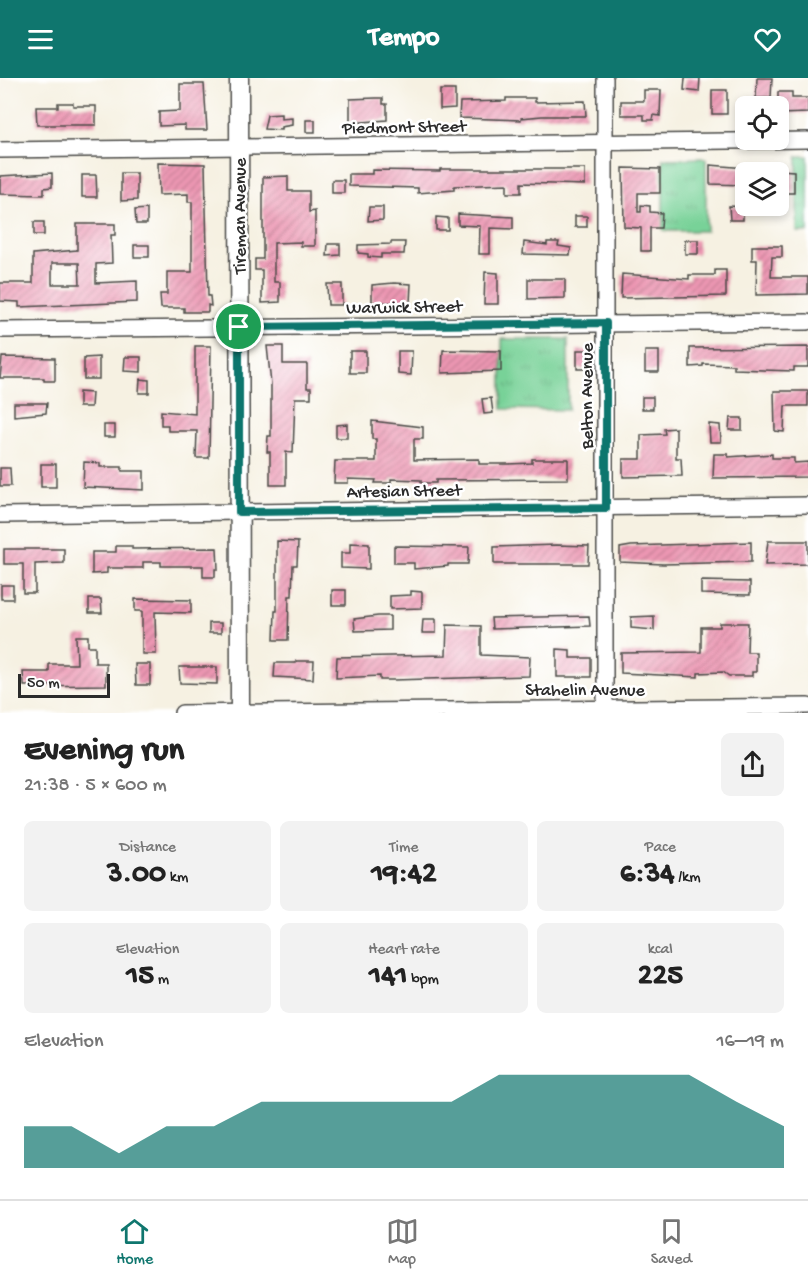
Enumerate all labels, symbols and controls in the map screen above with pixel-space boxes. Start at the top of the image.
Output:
icon: menu [24,23,57,56]
text: Tempo [369,23,439,55]
icon: heart [751,23,784,56]
map controls [735,96,789,216]
button: locate [735,96,789,150]
street label: Piedmont Street [341,117,468,140]
street label: Tireman Avenue [231,157,252,275]
button: layers [735,162,789,216]
street label: Warwick Street [346,297,464,320]
pin [213,301,264,352]
icon: arrive [222,310,255,343]
street label: Belton Avenue [578,342,599,450]
street label: Artesian Street [346,481,463,504]
scale bar [18,671,110,698]
text: 50 m [27,675,60,694]
street label: Stahelin Avenue [525,681,645,702]
text: Evening run [24,733,184,771]
button: share [721,733,784,796]
text: 21:38 · 5 × 600 m [24,775,167,798]
text: Distance [119,839,176,858]
text: Time [389,839,419,858]
text: Pace [645,839,676,858]
text: 3.00 [107,858,166,893]
text: 19:42 [371,858,437,893]
text: 6:34 [620,858,674,893]
text: km [166,869,188,888]
text: /km [674,869,701,888]
text: Elevation [116,941,179,960]
text: Heart rate [368,941,440,960]
text: kcal [648,941,673,960]
text: 15 [126,960,154,995]
text: 141 [369,960,407,995]
text: 225 [638,960,683,995]
text: m [154,971,169,990]
text: bpm [407,971,439,990]
text: Elevation [24,1031,104,1054]
text: 16–19 m [717,1031,784,1054]
tab: Home [116,1215,153,1270]
tab: Map [386,1215,419,1270]
tab: Saved [651,1215,692,1270]

